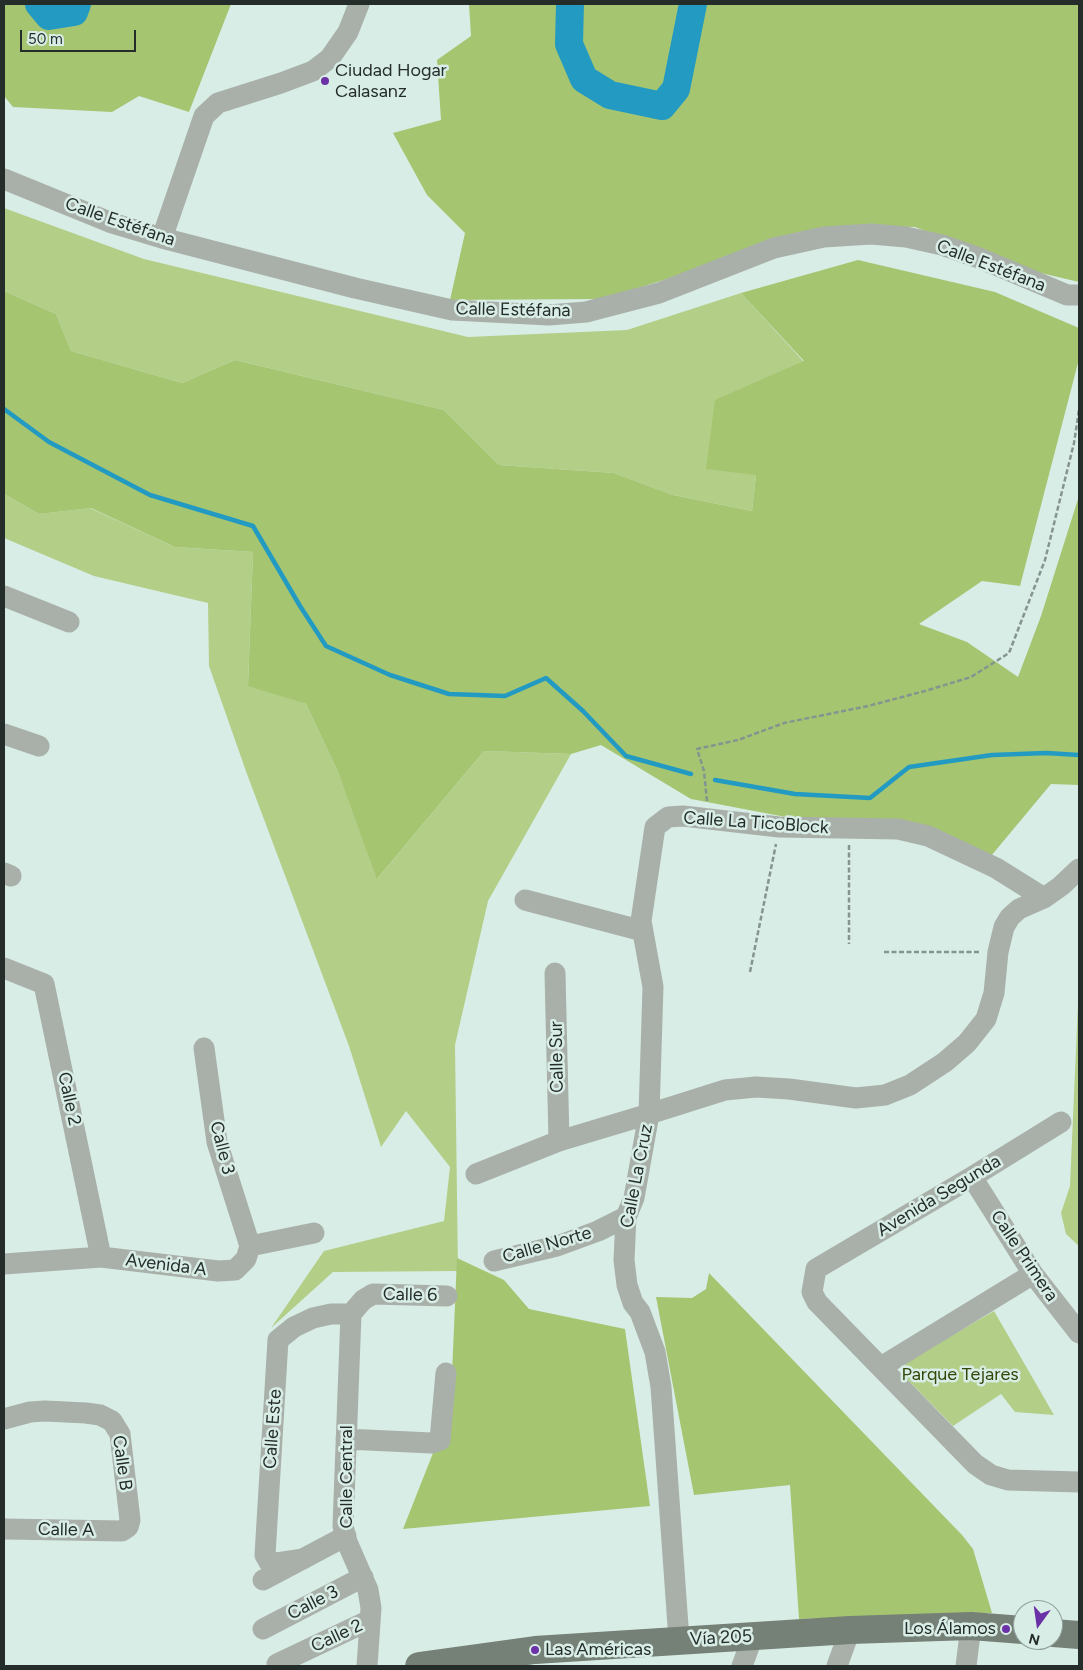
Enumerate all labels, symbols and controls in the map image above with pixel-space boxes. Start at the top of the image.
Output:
scale bar [22,20,139,52]
text: 50 m [28,30,63,48]
place label: Ciudad Hogar Calasanz [335,60,447,102]
marker: Ciudad Hogar Calasanz [319,75,331,87]
street label: Calle Estéfana [62,193,178,251]
street label: Calle Estéfana [933,235,1049,297]
street label: Calle Estéfana [455,298,571,322]
street label: Calle La TicoBlock [683,807,829,839]
street label: Calle Sur [546,1021,568,1093]
street label: Calle 2 [53,1070,85,1128]
street label: Calle 3 [205,1119,239,1177]
street label: Calle La Cruz [616,1122,658,1230]
street label: Avenida Segunda [873,1151,1005,1241]
street label: Calle Primera [986,1206,1062,1306]
street label: Calle Norte [500,1222,594,1268]
street label: Avenida A [124,1249,208,1281]
street label: Calle 6 [383,1284,437,1306]
park label: Parque Tejares [901,1364,1019,1386]
street label: Calle Este [259,1388,287,1470]
street label: Calle Central [336,1425,358,1529]
street label: Calle B [107,1434,137,1492]
street label: Calle A [38,1519,94,1541]
street label: Calle 3 [284,1581,342,1625]
north arrow [1013,1600,1063,1650]
street label: Calle 2 [308,1615,366,1657]
place label: Los Álamos [904,1618,996,1640]
marker: Los Álamos [1000,1623,1012,1635]
street label: Vía 205 [689,1626,753,1650]
text: N [1027,1630,1042,1649]
place label: Las Américas [545,1639,651,1661]
marker: Las Américas [529,1644,541,1656]

